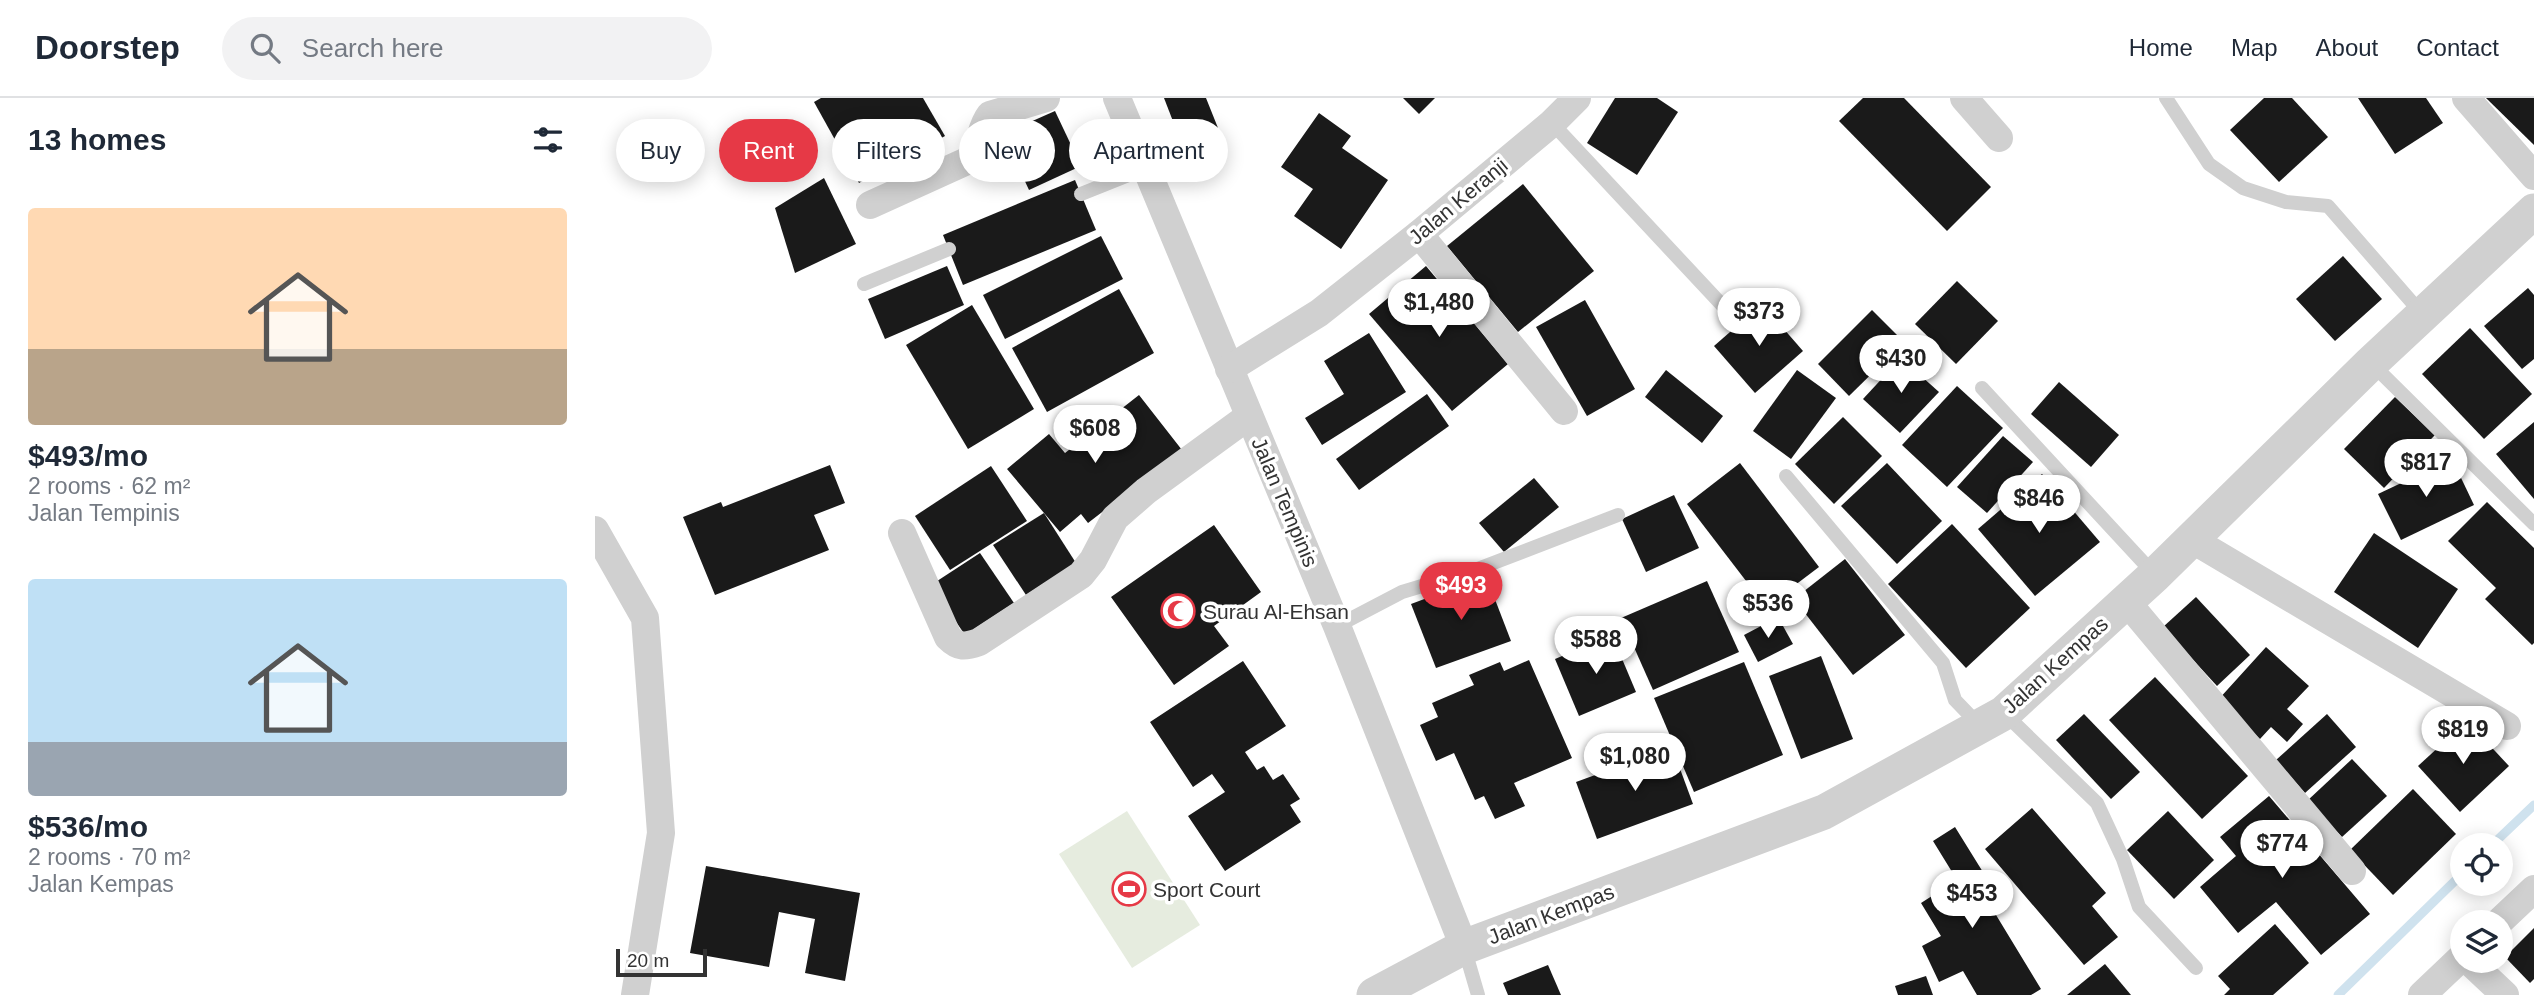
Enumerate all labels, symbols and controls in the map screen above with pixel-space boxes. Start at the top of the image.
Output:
search box [222,17,712,80]
text: Doorstep [35,29,180,66]
icon: search [246,29,284,67]
text: Search here [302,33,444,63]
text: Home [2129,34,2193,61]
text: Map [2231,34,2278,61]
text: About [2316,34,2378,61]
text: Contact [2416,34,2499,61]
chip: Buy [616,119,705,182]
chip: Rent [719,119,818,182]
chip: Filters [832,119,945,182]
chip: New [959,119,1055,182]
chip: Apartment [1069,119,1228,182]
icon: filters [529,121,567,159]
text: 13 homes [28,123,166,156]
street label: Jalan Keranji [1404,153,1512,249]
icon: home [235,254,361,380]
pin: $1,480 [1382,280,1496,339]
pin: $373 [1718,288,1800,348]
text: $1,480 [1404,289,1474,315]
text: $373 [1733,298,1785,324]
pin: $430 [1860,336,1942,395]
text: $430 [1875,345,1927,371]
pin: $608 [1054,406,1136,465]
text: $608 [1069,415,1121,441]
street label: Jalan Tempinis [1247,434,1323,570]
text: $493/mo [28,439,148,472]
pin: $817 [2385,440,2467,499]
text: $817 [2400,449,2452,475]
text: 2 rooms · 62 m² [28,473,190,499]
pin: $846 [1998,476,2080,535]
text: $846 [2013,485,2065,511]
text: Jalan Tempinis [28,500,180,526]
pin: $493 [1420,562,1502,622]
text: $493 [1435,572,1487,598]
pin: $536 [1727,580,1809,640]
text: $536 [1742,590,1794,616]
mosque icon: Surau Al-Ehsan [1159,592,1197,630]
place label: Surau Al-Ehsan [1203,600,1349,623]
street label: Jalan Kempas [1998,612,2112,718]
pin: $588 [1555,616,1637,676]
icon: home [235,625,361,751]
text: $588 [1570,626,1622,652]
pin: $819 [2422,706,2504,766]
text: $819 [2437,716,2489,742]
pin: $1,080 [1578,734,1692,793]
text: $1,080 [1600,743,1670,769]
text: $536/mo [28,810,148,843]
pin: $774 [2241,820,2323,880]
text: $774 [2256,830,2308,856]
map controls [2450,833,2513,973]
button: locate [2450,833,2513,896]
text: 2 rooms · 70 m² [28,844,190,870]
sports icon: Sport Court [1110,870,1148,908]
pin: $453 [1931,870,2013,930]
text: Jalan Kempas [28,871,174,897]
place label: Sport Court [1153,878,1261,901]
street label: Jalan Kempas [1485,879,1617,949]
text: $453 [1946,880,1998,906]
button: layers [2450,910,2513,973]
scale bar [616,946,707,978]
text: 20 m [627,950,669,971]

